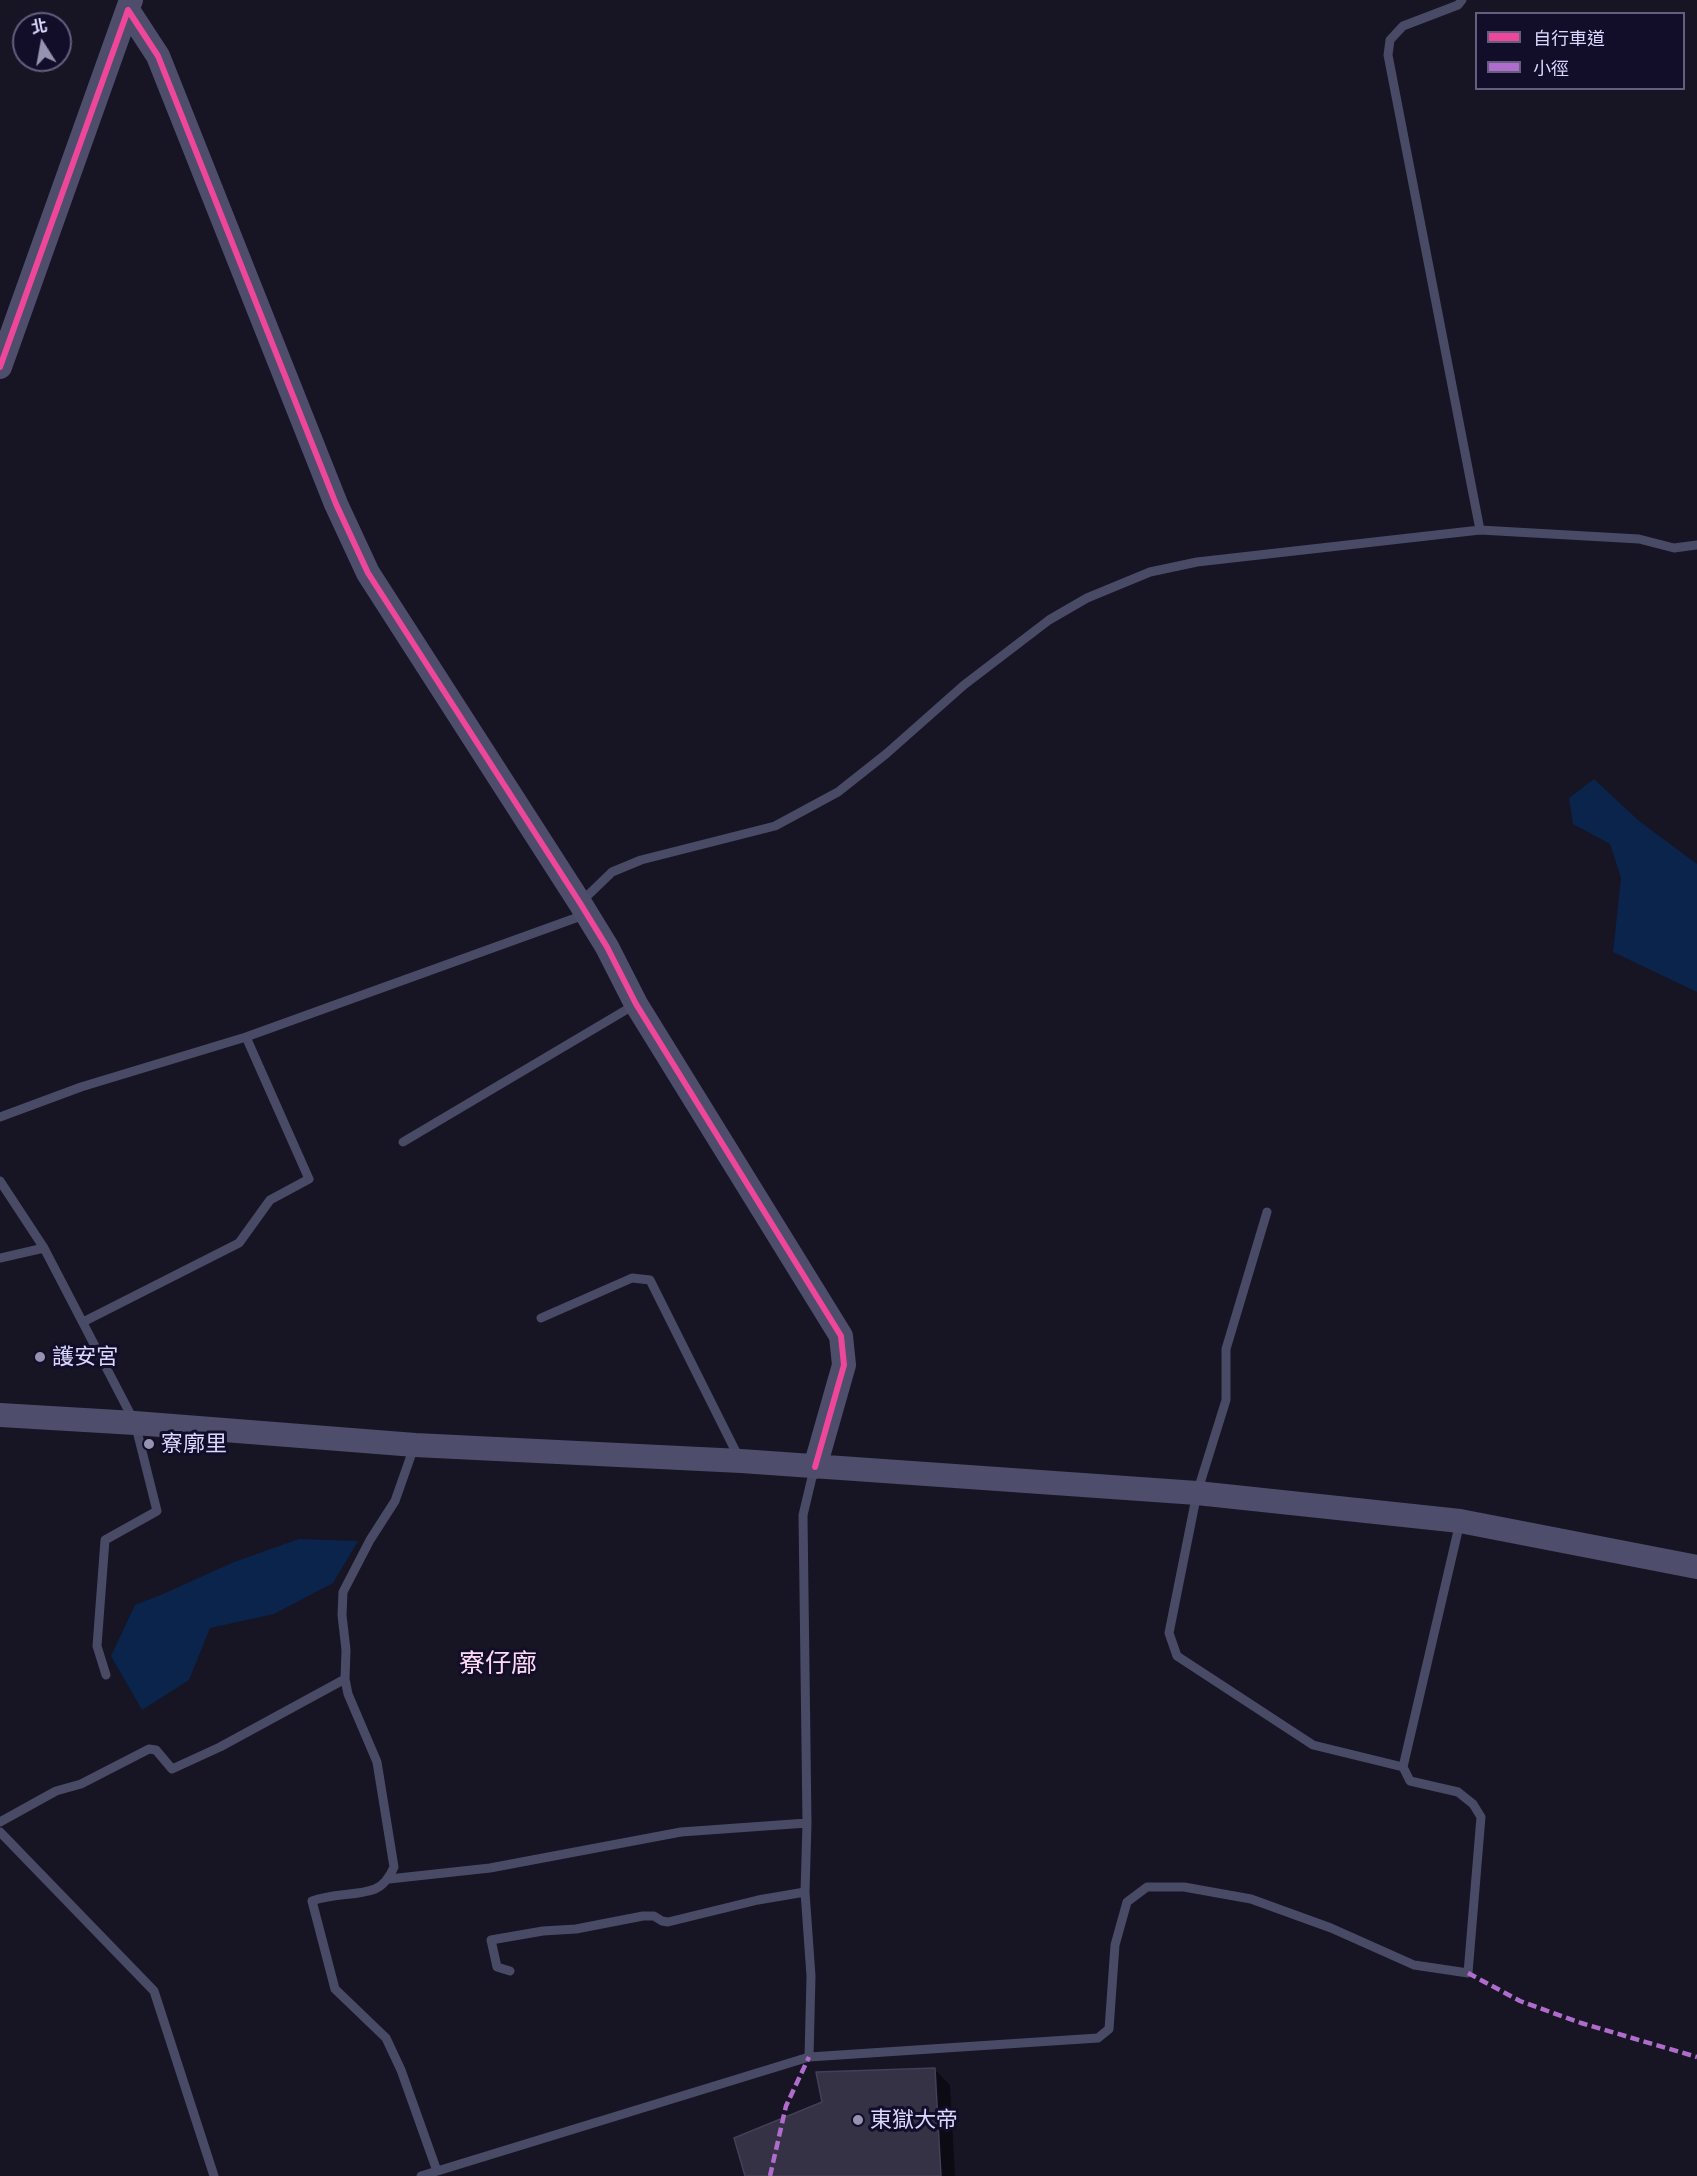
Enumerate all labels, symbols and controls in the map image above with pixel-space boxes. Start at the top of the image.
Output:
north arrow [12,12,72,72]
legend [1475,12,1685,90]
text: 北 [29,15,49,37]
text: 自行車道 [1533,27,1605,49]
text: 小徑 [1533,57,1569,79]
place label: 護安宮 [52,1344,118,1370]
marker: 護安宮 [33,1350,47,1364]
place label: 寮廓里 [161,1431,227,1457]
marker: 寮廓里 [142,1437,156,1451]
district label: 寮仔廍 [459,1647,537,1679]
place label: 東獄大帝 [870,2107,958,2133]
marker: 東獄大帝 [851,2113,865,2127]

